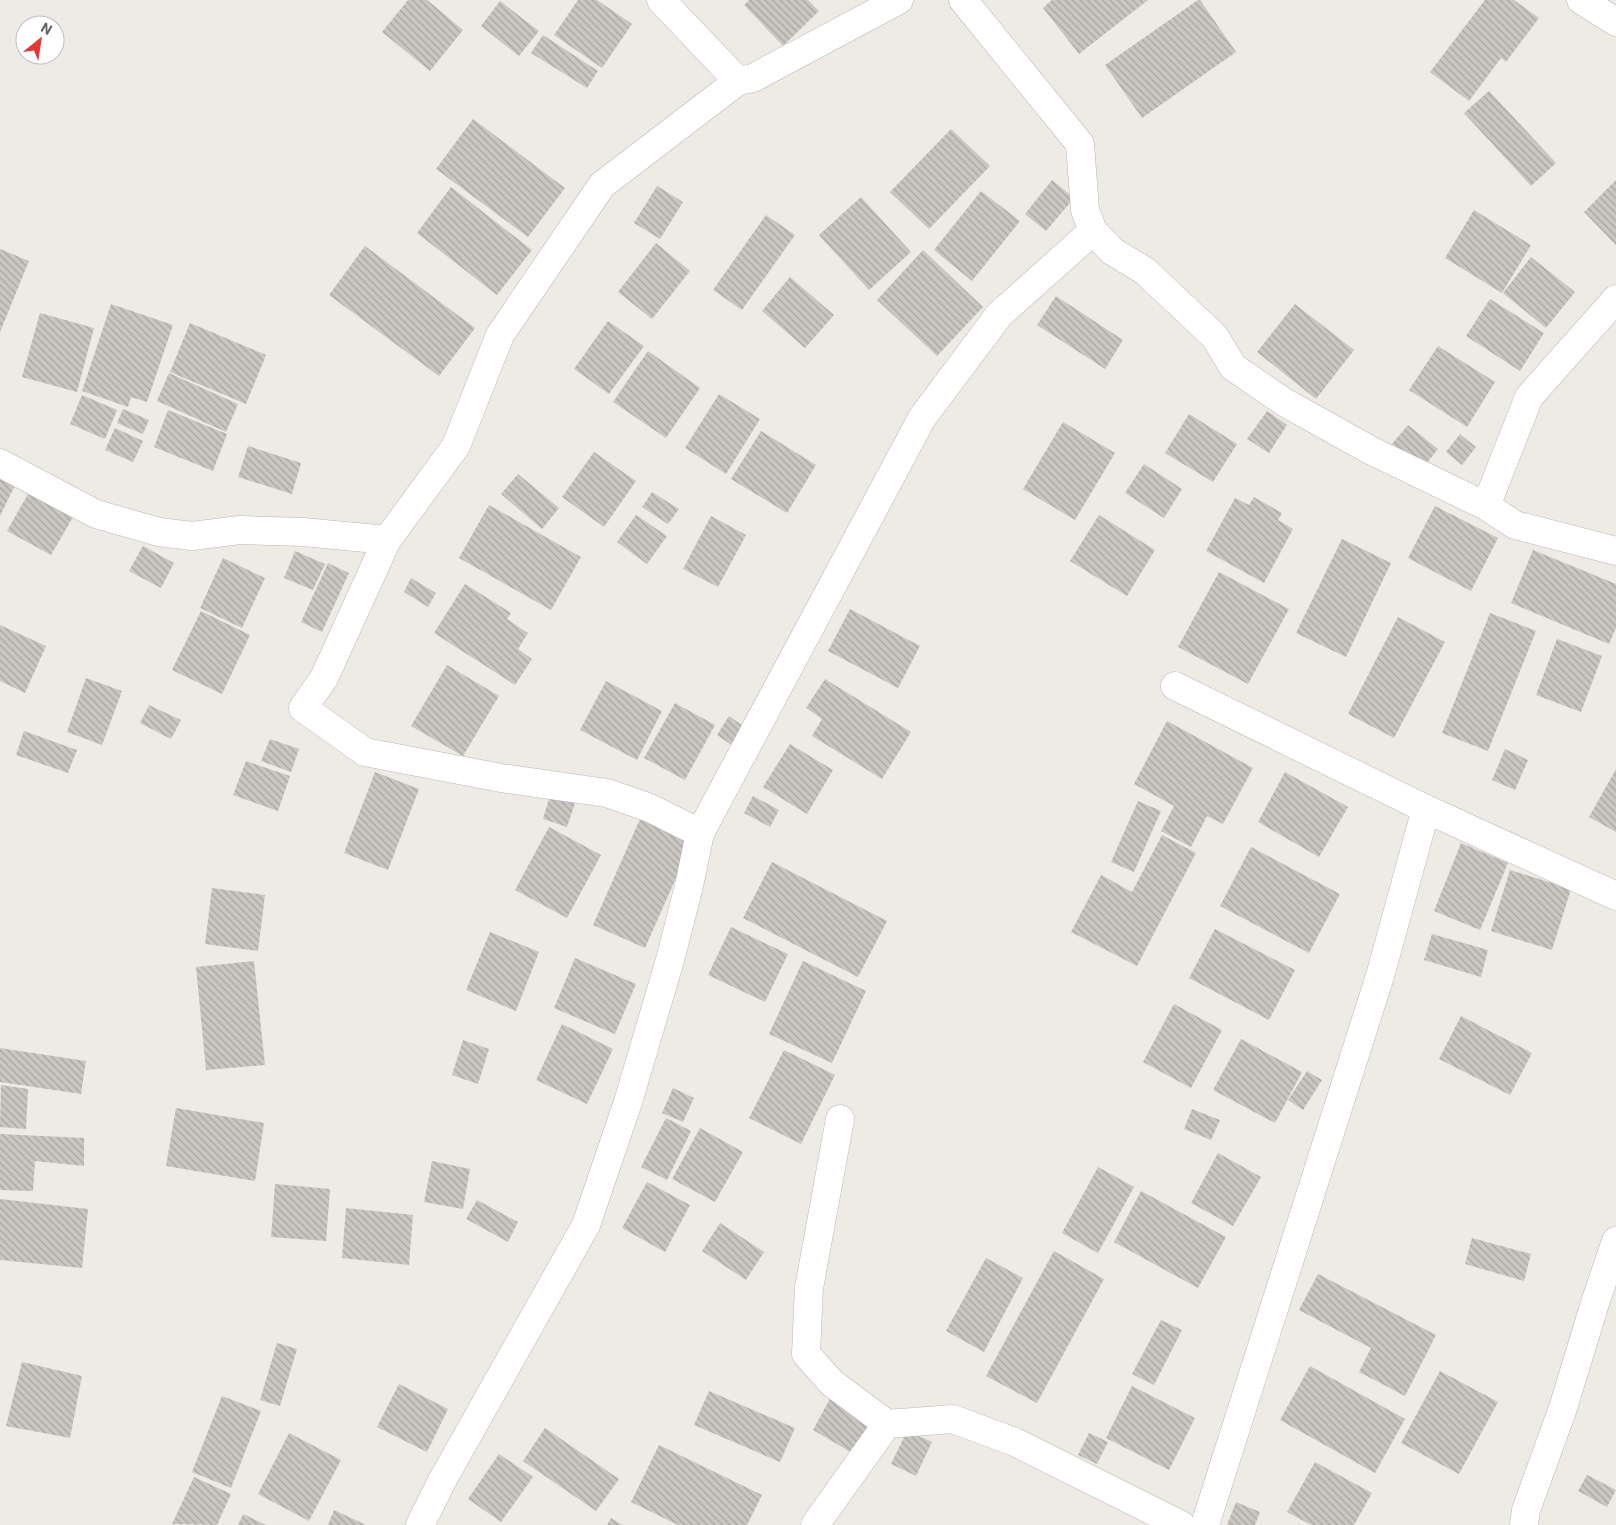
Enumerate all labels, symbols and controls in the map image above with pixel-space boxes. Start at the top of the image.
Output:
north arrow [15,15,65,65]
text: N [38,19,55,38]

